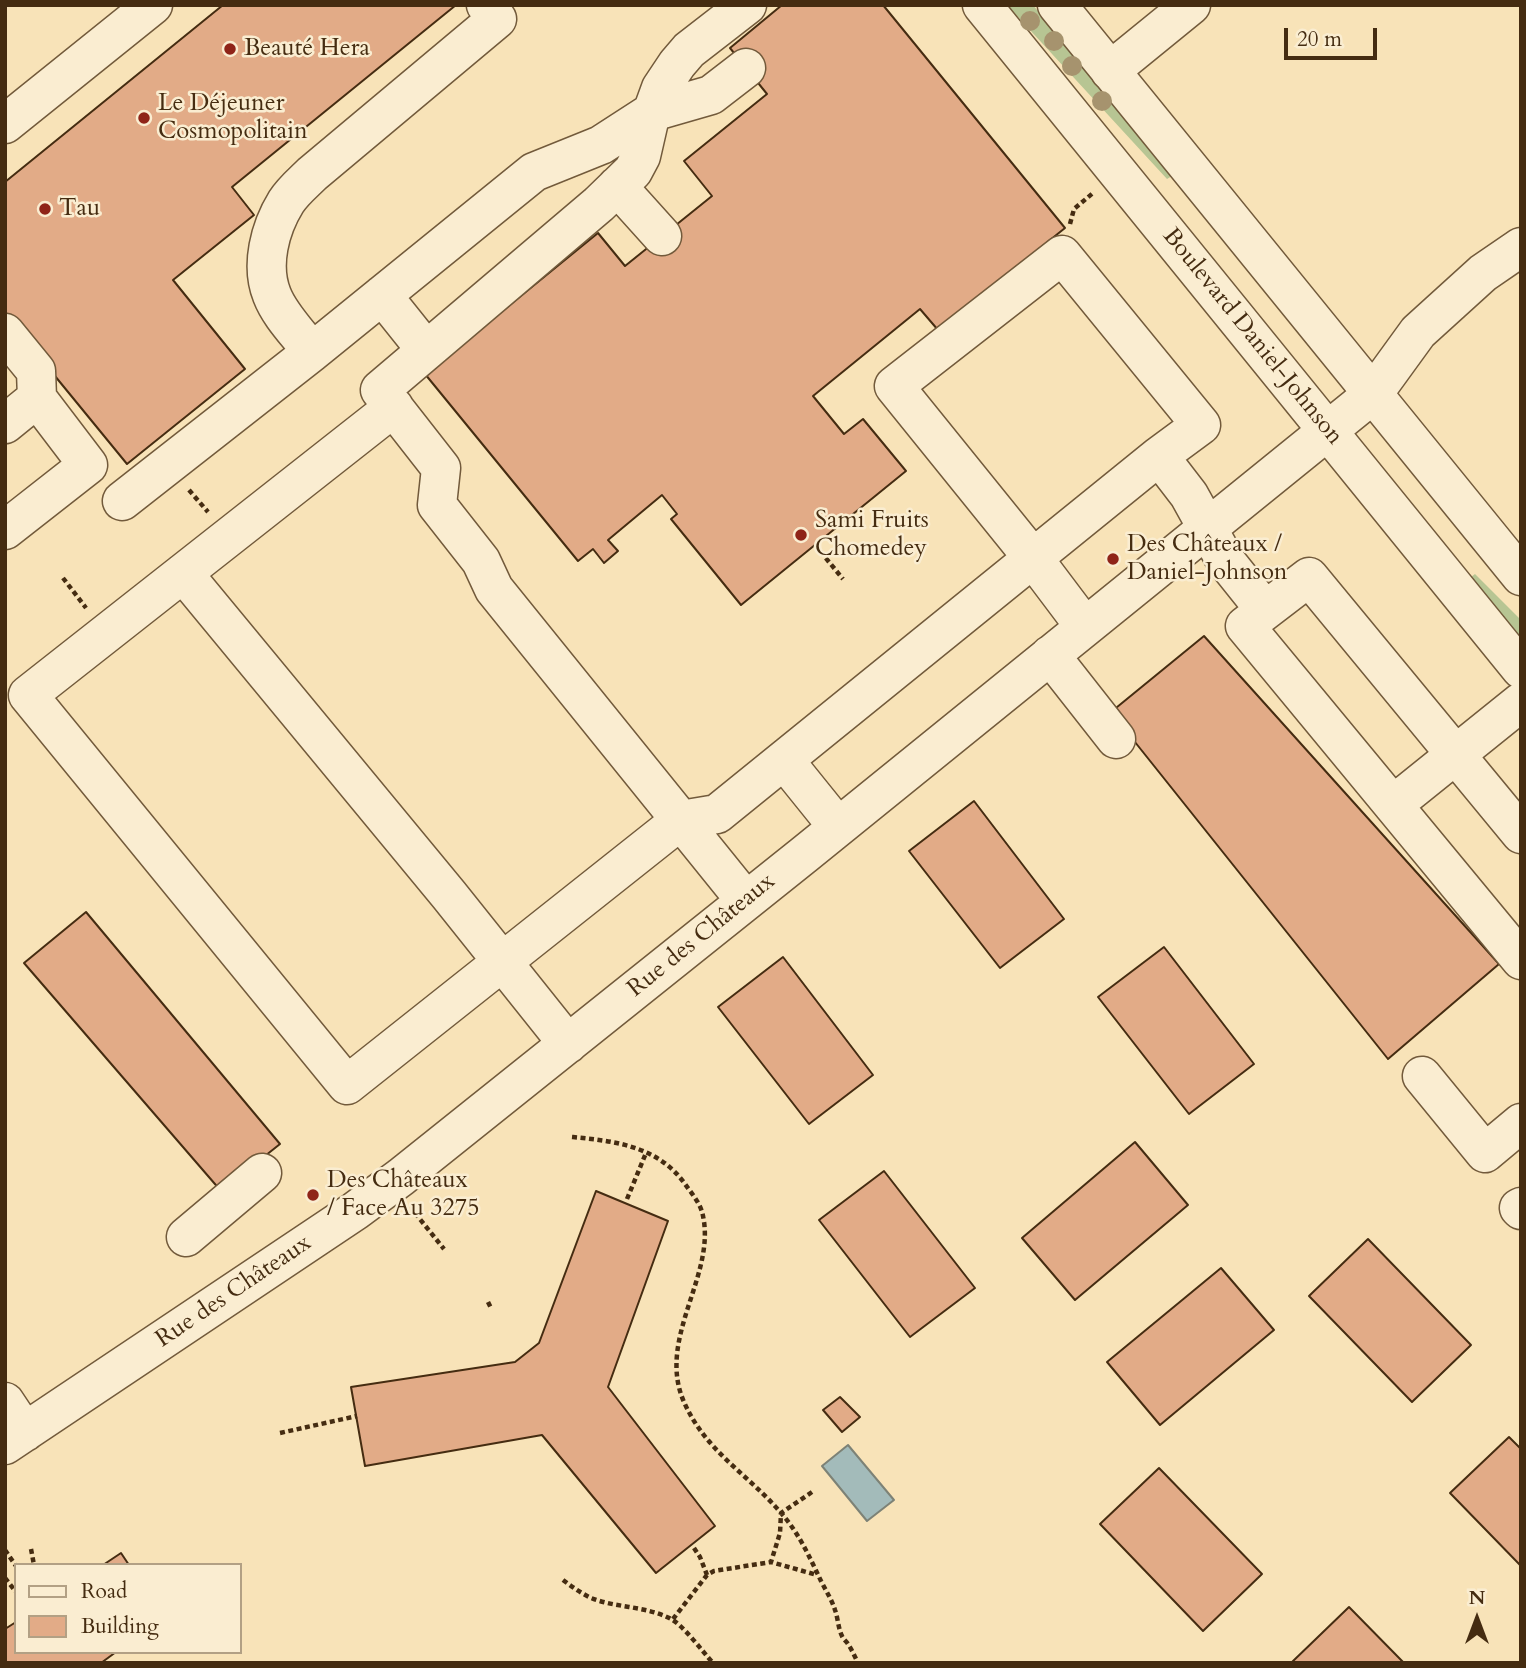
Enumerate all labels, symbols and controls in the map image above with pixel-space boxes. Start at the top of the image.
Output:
scale bar [1288,14,1381,58]
text: 20 m [1297,25,1342,54]
place label: Beauté Hera [244,35,370,63]
marker: Beauté Hera [222,41,238,57]
place label: Le Déjeuner Cosmopolitain [158,90,308,146]
marker: Le Déjeuner Cosmopolitain [136,110,152,126]
place label: Tau [59,195,100,223]
marker: Tau [37,201,53,217]
street label: Boulevard Daniel-Johnson [1156,223,1348,451]
place label: Sami Fruits Chomedey [815,507,929,563]
marker: Sami Fruits Chomedey [793,527,809,543]
place label: Des Châteaux / Daniel-Johnson [1127,531,1288,587]
marker: Des Châteaux / Daniel-Johnson [1105,551,1121,567]
street label: Rue des Châteaux [623,868,781,1004]
place label: Des Châteaux / Face Au 3275 [327,1167,479,1223]
marker: Des Châteaux / Face Au 3275 [305,1187,321,1203]
street label: Rue des Châteaux [151,1229,317,1355]
legend [14,1563,242,1654]
text: Road [81,1577,127,1606]
north arrow [1442,1584,1512,1654]
text: N [1469,1585,1485,1611]
text: Building [81,1612,159,1641]

